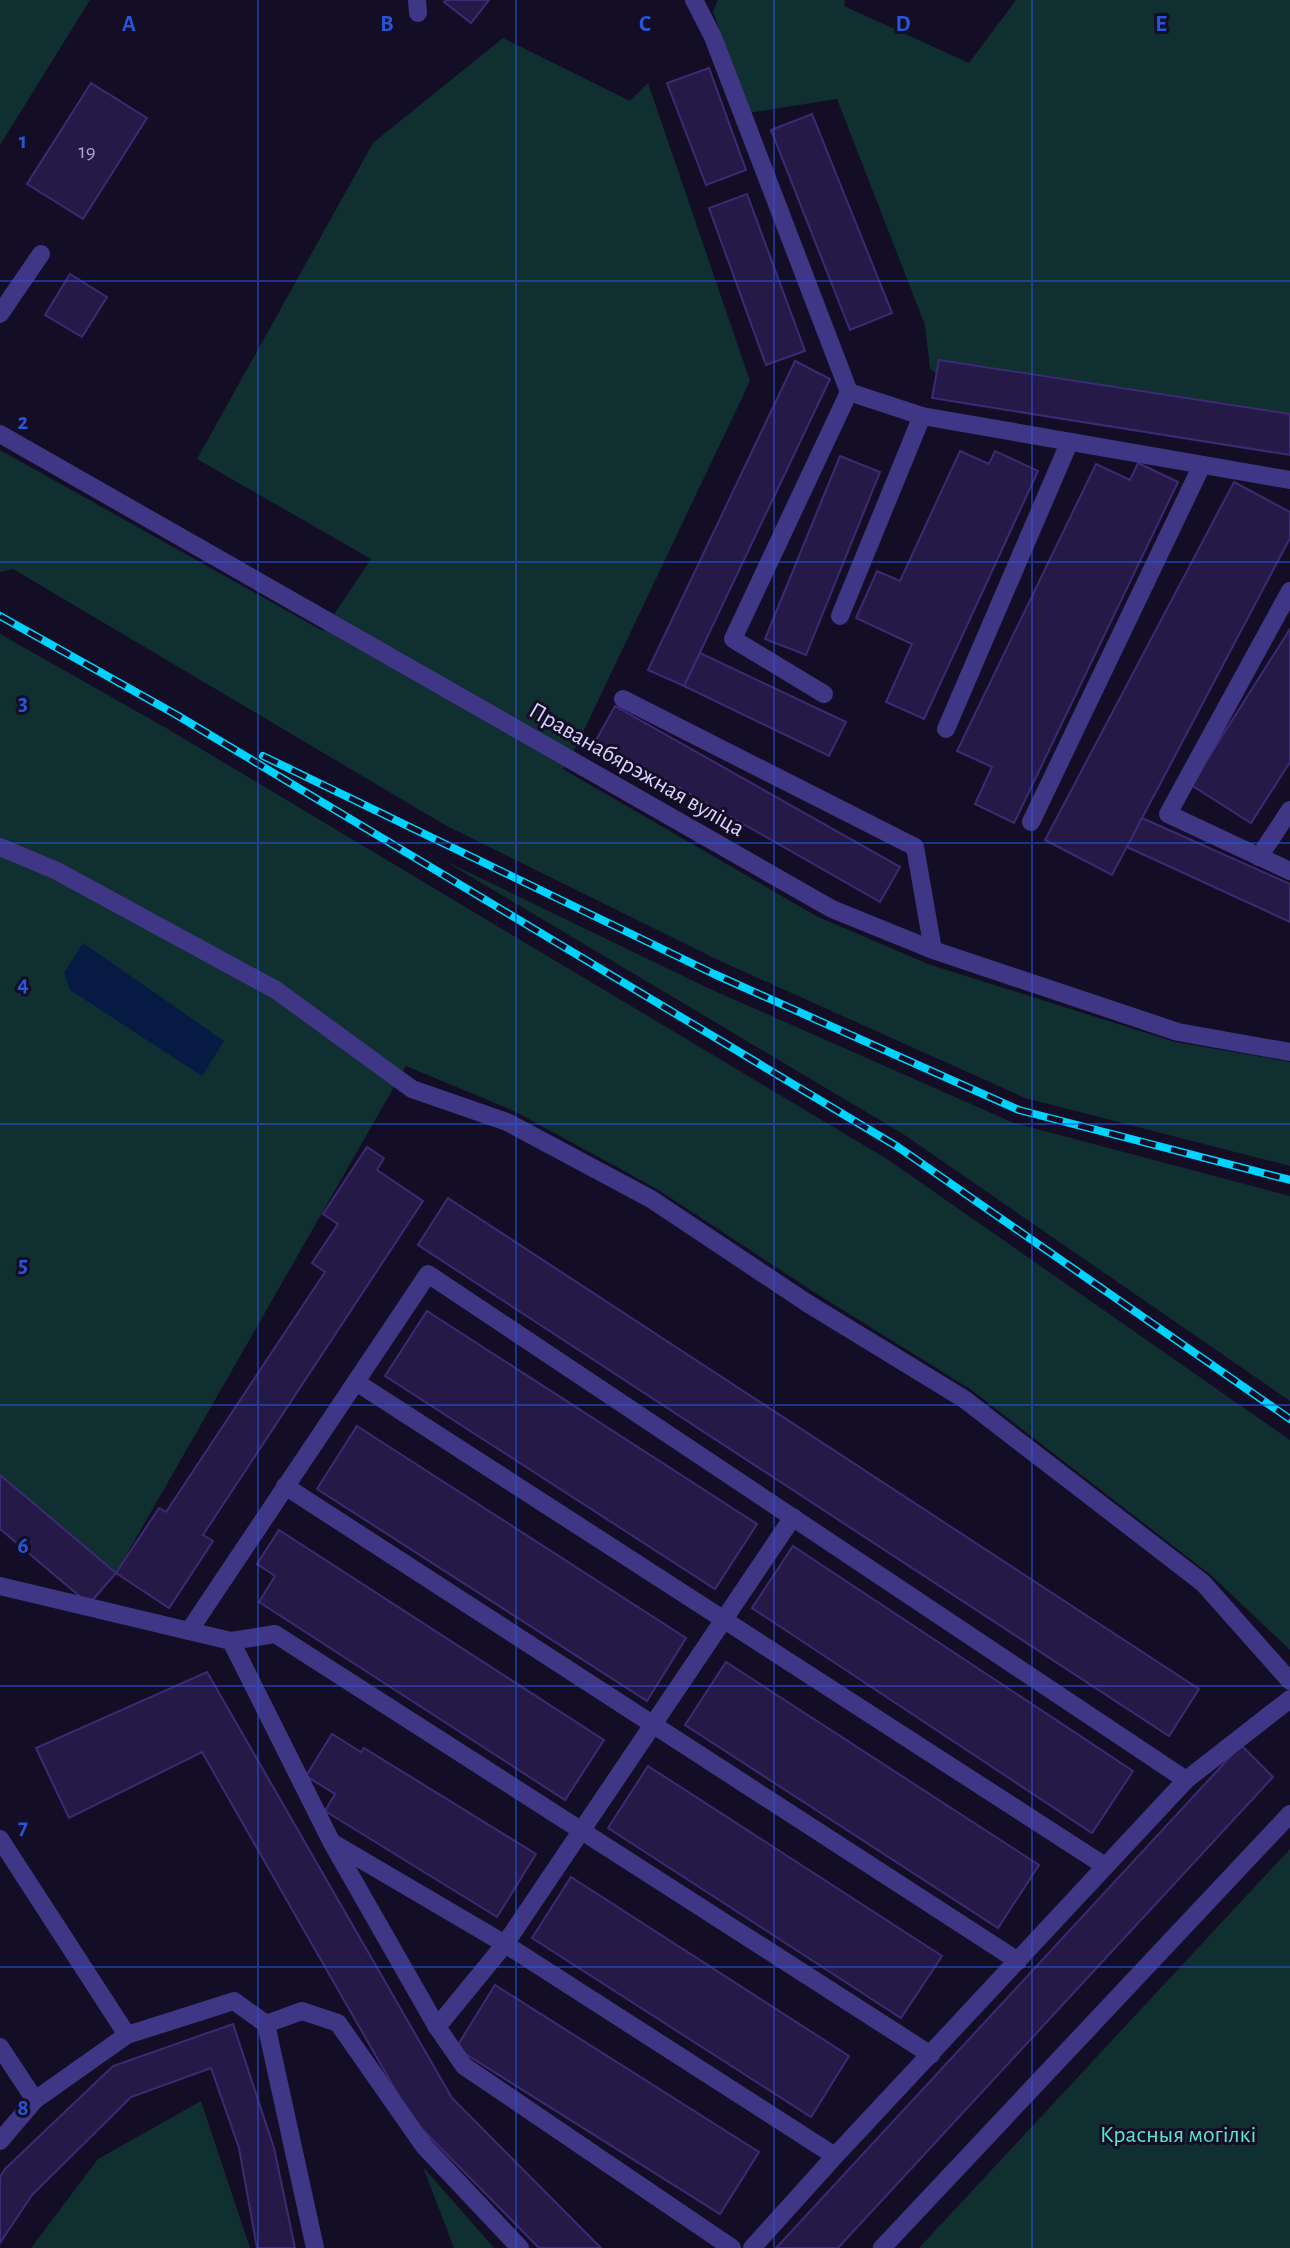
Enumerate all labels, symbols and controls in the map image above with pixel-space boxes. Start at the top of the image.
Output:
text: A [122,13,136,36]
text: B [380,13,394,36]
text: C [639,13,651,36]
text: D [895,13,911,36]
text: E [1155,13,1167,36]
text: 1 [19,130,27,153]
house number: 19 [78,141,96,162]
text: 2 [18,411,29,434]
text: 3 [18,692,28,715]
street label: Праванабярэжная вуліца [525,698,748,841]
text: 4 [17,973,29,996]
text: 5 [18,1254,28,1277]
text: 6 [17,1535,29,1558]
text: 7 [18,1816,28,1839]
text: 8 [17,2097,29,2120]
park label: Красныя могілкі [1100,2123,1256,2147]

